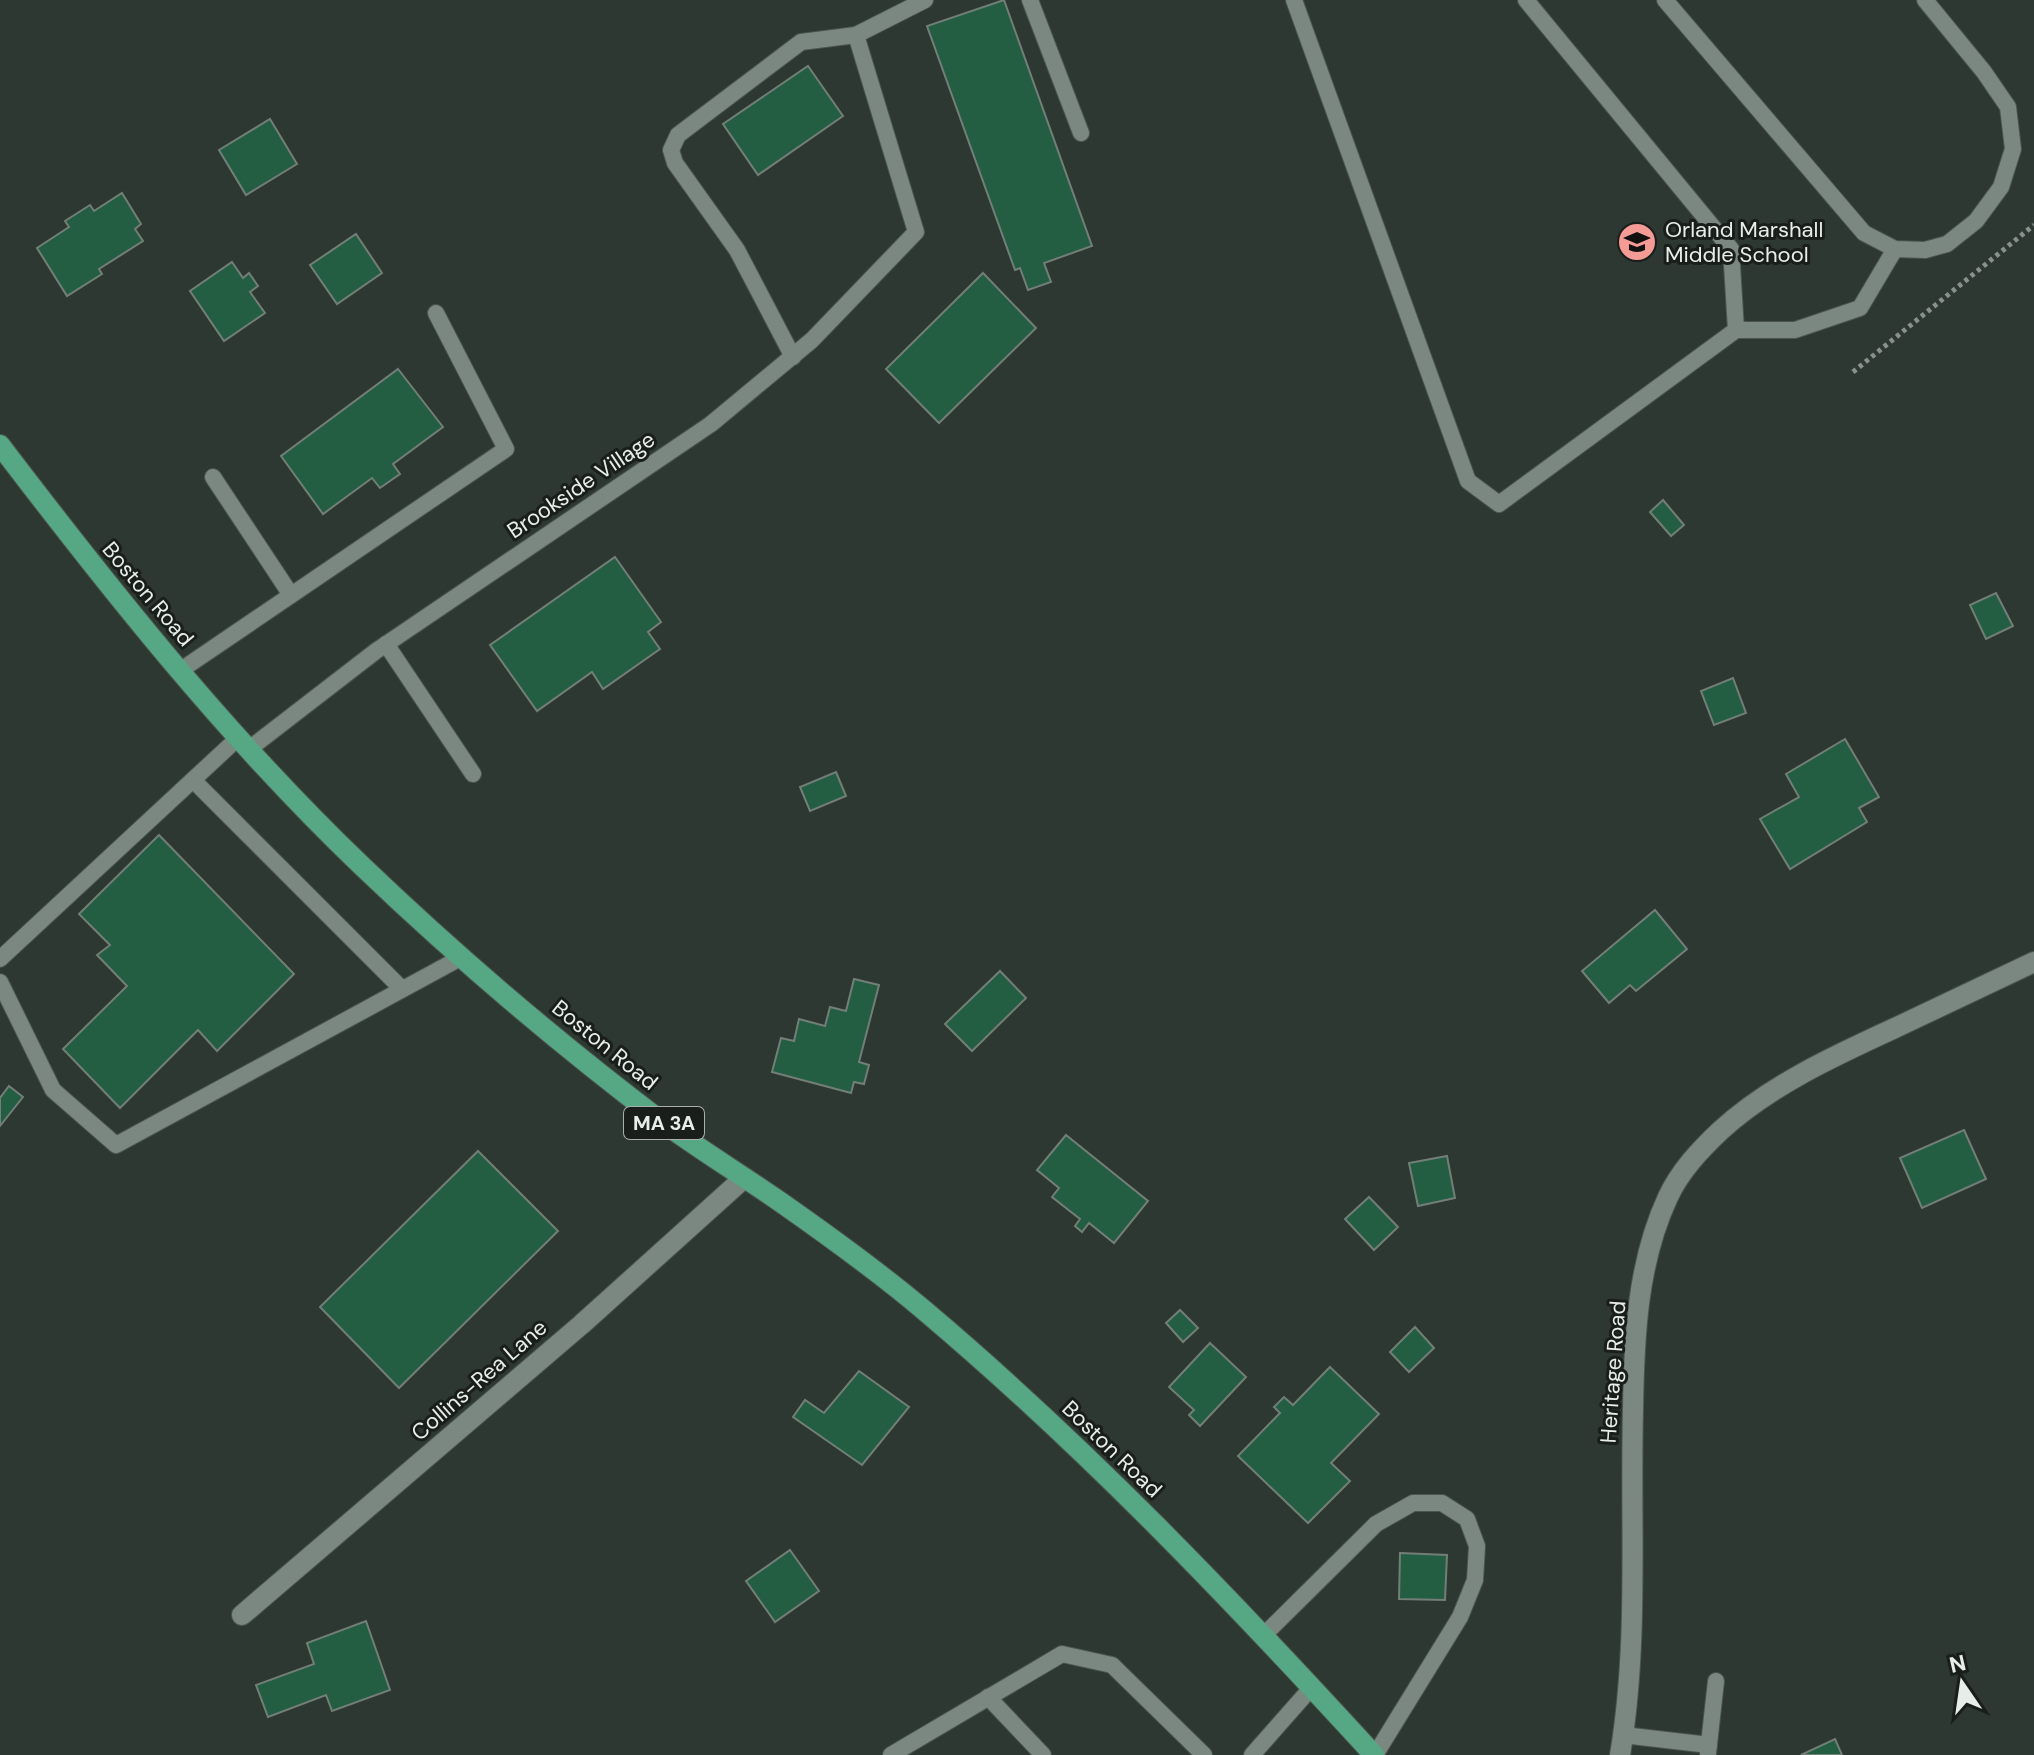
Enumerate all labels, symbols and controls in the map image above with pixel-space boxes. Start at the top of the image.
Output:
place label: Orland Marshall Middle School [1665,215,1823,269]
school or university icon: Orland Marshall Middle School [1616,221,1658,263]
street label: Brookside Village [502,425,660,545]
street label: Boston Road [96,536,200,652]
street label: Boston Road [546,993,664,1097]
road number: MA 3A [624,1107,704,1139]
street label: Heritage Road [1594,1300,1632,1444]
street label: Collins-Rea Lane [405,1313,553,1447]
street label: Boston Road [1056,1394,1168,1504]
north arrow [1922,1643,2002,1723]
text: N [1947,1648,1969,1680]

